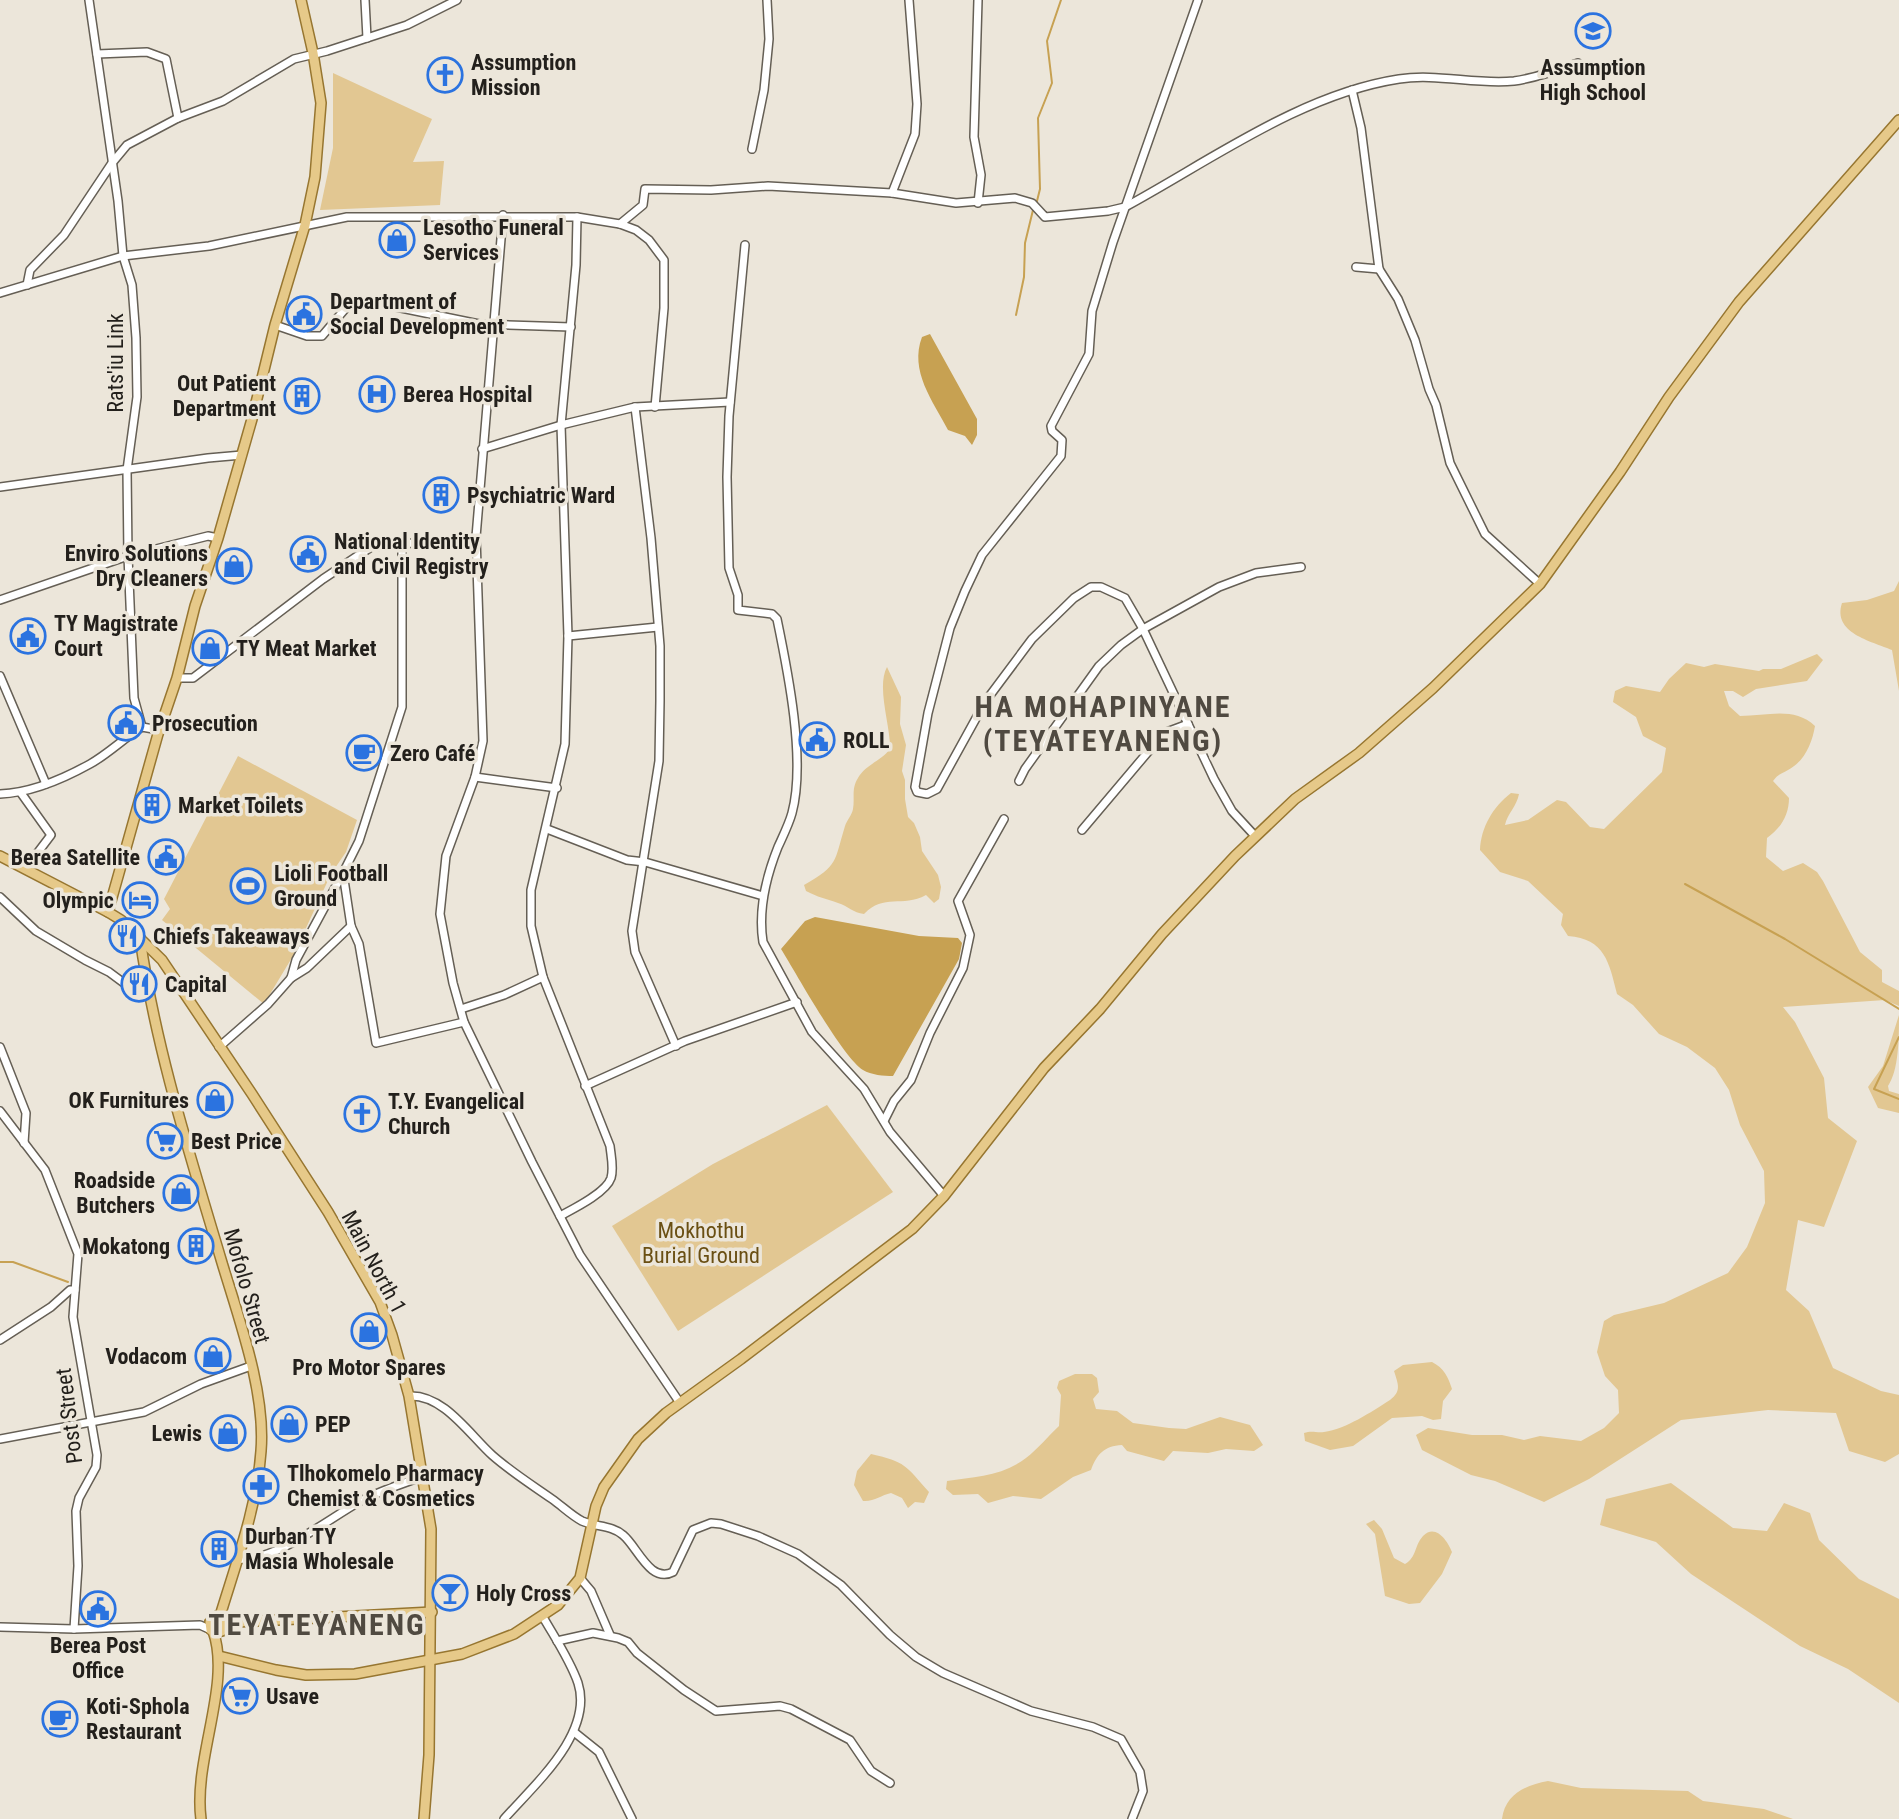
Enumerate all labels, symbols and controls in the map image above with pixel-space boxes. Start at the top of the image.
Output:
school or university icon: Assumption High School [1574,12,1612,50]
place label: Assumption Mission [471,50,576,100]
place label: Assumption High School [1540,55,1646,105]
church icon: Assumption Mission [426,56,464,94]
place label: Lesotho Funeral Services [423,215,564,265]
shop icon: Lesotho Funeral Services [378,221,416,259]
place label: Department of Social Development [330,289,505,339]
public building icon: Department of Social Development [285,295,323,333]
street label: Rats'iu Link [103,313,128,413]
place label: Out Patient Department [173,371,276,421]
hospital icon: Berea Hospital [358,375,396,413]
building icon: Out Patient Department [283,377,321,415]
place label: Berea Hospital [403,382,532,407]
building icon: Psychiatric Ward [422,476,460,514]
place label: Psychiatric Ward [467,483,615,508]
place label: National Identity and Civil Registry [334,529,489,579]
public building icon: National Identity and Civil Registry [289,535,327,573]
place label: Enviro Solutions Dry Cleaners [65,541,208,591]
shop icon: Enviro Solutions Dry Cleaners [215,547,253,585]
place label: TY Magistrate Court [54,611,178,661]
public building icon: TY Magistrate Court [9,617,47,655]
shop icon: TY Meat Market [191,629,229,667]
place label: TY Meat Market [236,636,377,661]
district label: HA MOHAPINYANE (TEYATEYANENG) [974,689,1232,758]
public building icon: Prosecution [107,704,145,742]
place label: Prosecution [152,711,258,736]
public building icon: ROLL [798,721,836,759]
place label: ROLL [843,728,890,753]
cafe icon: Zero Café [345,734,383,772]
place label: Zero Café [390,741,475,766]
building icon: Market Toilets [133,786,171,824]
place label: Market Toilets [178,793,303,818]
public building icon: Berea Satellite [147,838,185,876]
place label: Berea Satellite [11,845,140,870]
place label: Lioli Football Ground [274,861,388,911]
sports icon: Lioli Football Ground [229,867,267,905]
hotel icon: Olympic [121,881,159,919]
place label: Olympic [43,888,114,913]
restaurant icon: Chiefs Takeaways [108,917,146,955]
place label: Chiefs Takeaways [153,924,310,949]
restaurant icon: Capital [120,965,158,1003]
place label: Capital [165,972,227,997]
shop icon: OK Furnitures [196,1081,234,1119]
place label: OK Furnitures [69,1088,189,1113]
place label: T.Y. Evangelical Church [388,1089,525,1139]
church icon: T.Y. Evangelical Church [343,1095,381,1133]
supermarket icon: Best Price [146,1122,184,1160]
place label: Best Price [191,1129,282,1154]
place label: Roadside Butchers [74,1168,155,1218]
shop icon: Roadside Butchers [162,1174,200,1212]
street label: Main North 1 [336,1206,412,1318]
park label: Mokhothu Burial Ground [642,1218,760,1268]
street label: Mofolo Street [219,1226,275,1346]
building icon: Mokatong [177,1227,215,1265]
place label: Mokatong [82,1234,170,1259]
shop icon: Pro Motor Spares [350,1312,388,1350]
shop icon: Vodacom [194,1337,232,1375]
place label: Vodacom [105,1344,187,1369]
place label: Pro Motor Spares [292,1355,446,1380]
street label: Post Street [51,1367,87,1465]
shop icon: PEP [270,1405,308,1443]
place label: PEP [315,1412,351,1437]
shop icon: Lewis [209,1414,247,1452]
place label: Lewis [151,1421,202,1446]
place label: Tlhokomelo Pharmacy Chemist & Cosmetics [287,1461,484,1511]
pharmacy icon: Tlhokomelo Pharmacy Chemist & Cosmetics [242,1467,280,1505]
place label: Durban TY Masia Wholesale [245,1524,394,1574]
building icon: Durban TY Masia Wholesale [200,1530,238,1568]
bar icon: Holy Cross [431,1574,469,1612]
place label: Holy Cross [476,1581,571,1606]
public building icon: Berea Post Office [79,1590,117,1628]
district label: TEYATEYANENG [208,1607,426,1642]
place label: Berea Post Office [50,1633,146,1683]
supermarket icon: Usave [221,1677,259,1715]
place label: Usave [266,1684,319,1709]
place label: Koti-Sphola Restaurant [86,1694,190,1744]
cafe icon: Koti-Sphola Restaurant [41,1700,79,1738]

